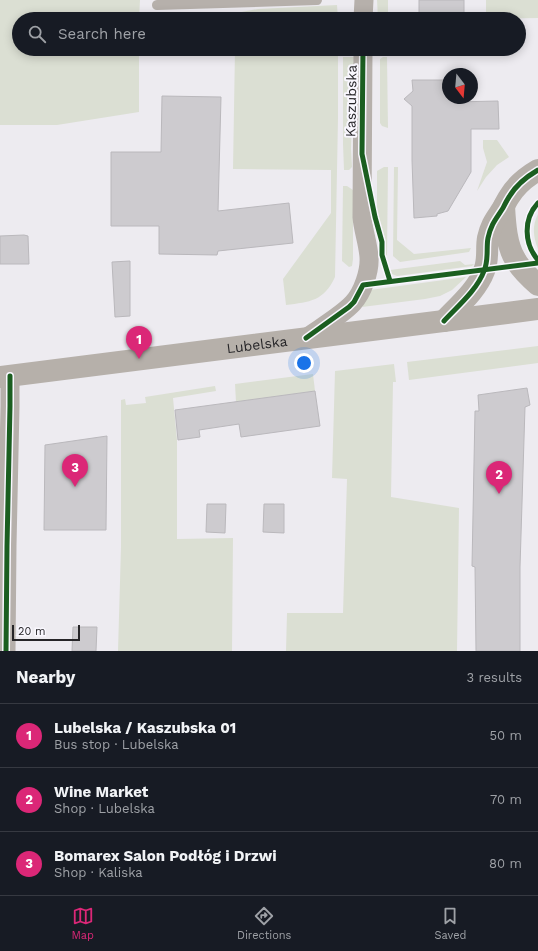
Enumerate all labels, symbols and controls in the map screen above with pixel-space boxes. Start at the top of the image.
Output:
search box [12,12,526,56]
icon: search [26,23,48,45]
text: Search here [58,25,146,43]
street label: Kaszubska [342,65,360,137]
north arrow [442,68,478,104]
pin: 1 [126,326,152,359]
street label: Lubelska [226,333,288,356]
your location [294,353,314,373]
pin: 3 [62,454,88,487]
pin: 2 [486,461,512,494]
scale bar [12,623,80,642]
text: 20 m [18,625,46,638]
text: Nearby [16,667,75,687]
text: 3 results [467,670,522,685]
text: Lubelska / Kaszubska 01 [54,719,236,737]
text: 1 [26,728,32,743]
text: 50 m [490,728,522,743]
text: Bus stop · Lubelska [54,737,179,752]
text: Wine Market [54,783,148,801]
text: 2 [25,792,33,807]
text: 70 m [490,792,522,807]
text: Shop · Lubelska [54,801,155,816]
text: Bomarex Salon Podłóg i Drzwi [54,847,277,865]
text: 3 [25,856,33,871]
text: 80 m [489,856,522,871]
text: Shop · Kaliska [54,865,143,880]
tab: Map [72,905,94,942]
tab: Directions [237,905,291,942]
tab: Saved [434,905,466,942]

